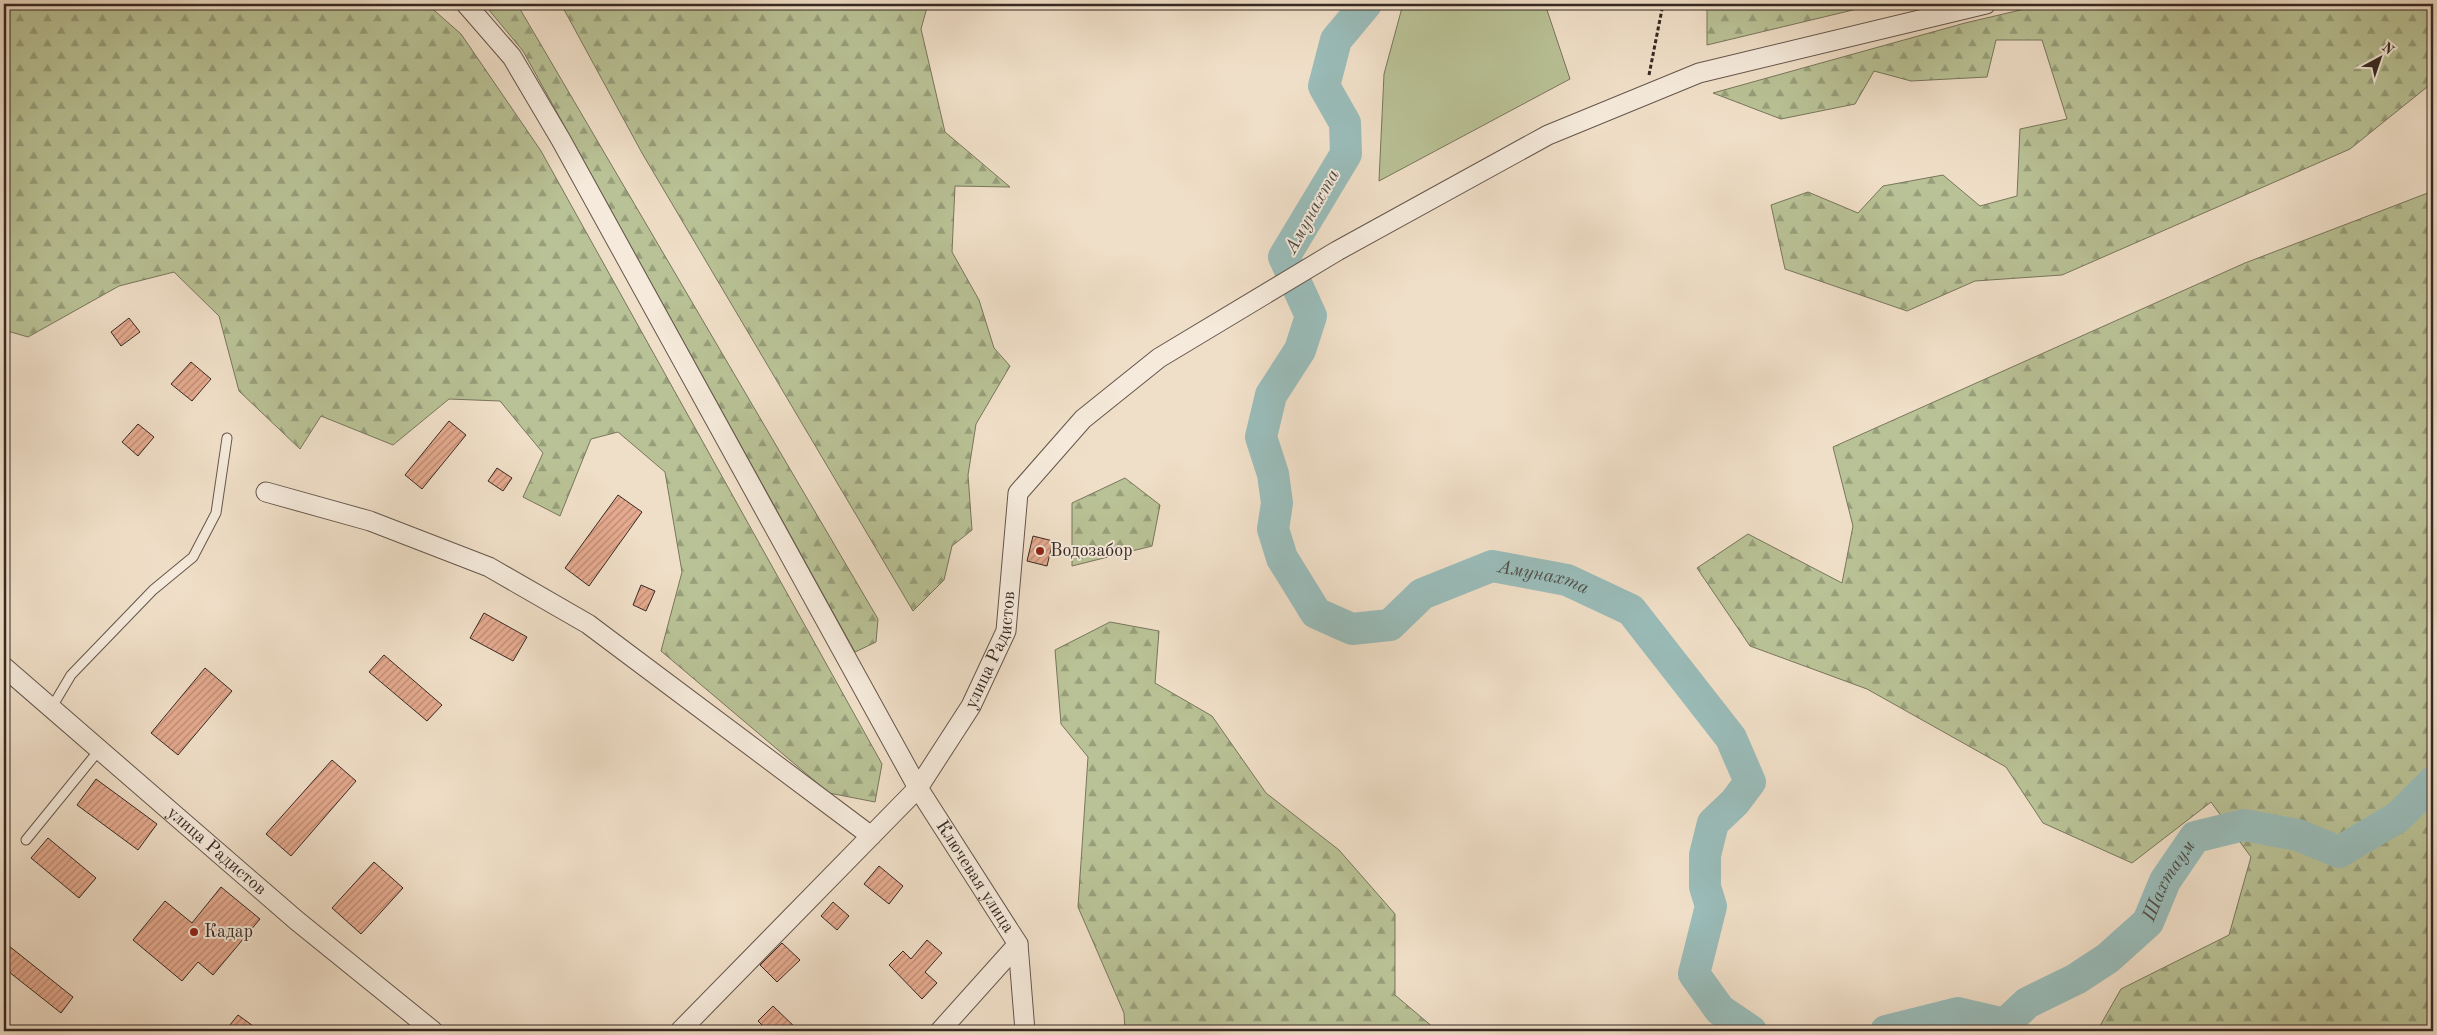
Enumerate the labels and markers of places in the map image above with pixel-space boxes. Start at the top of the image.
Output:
place label: Водозабор [1050,542,1132,560]
marker: Водозабор [1034,545,1046,557]
place label: Кадар [204,923,253,941]
marker: Кадар [188,926,200,938]

